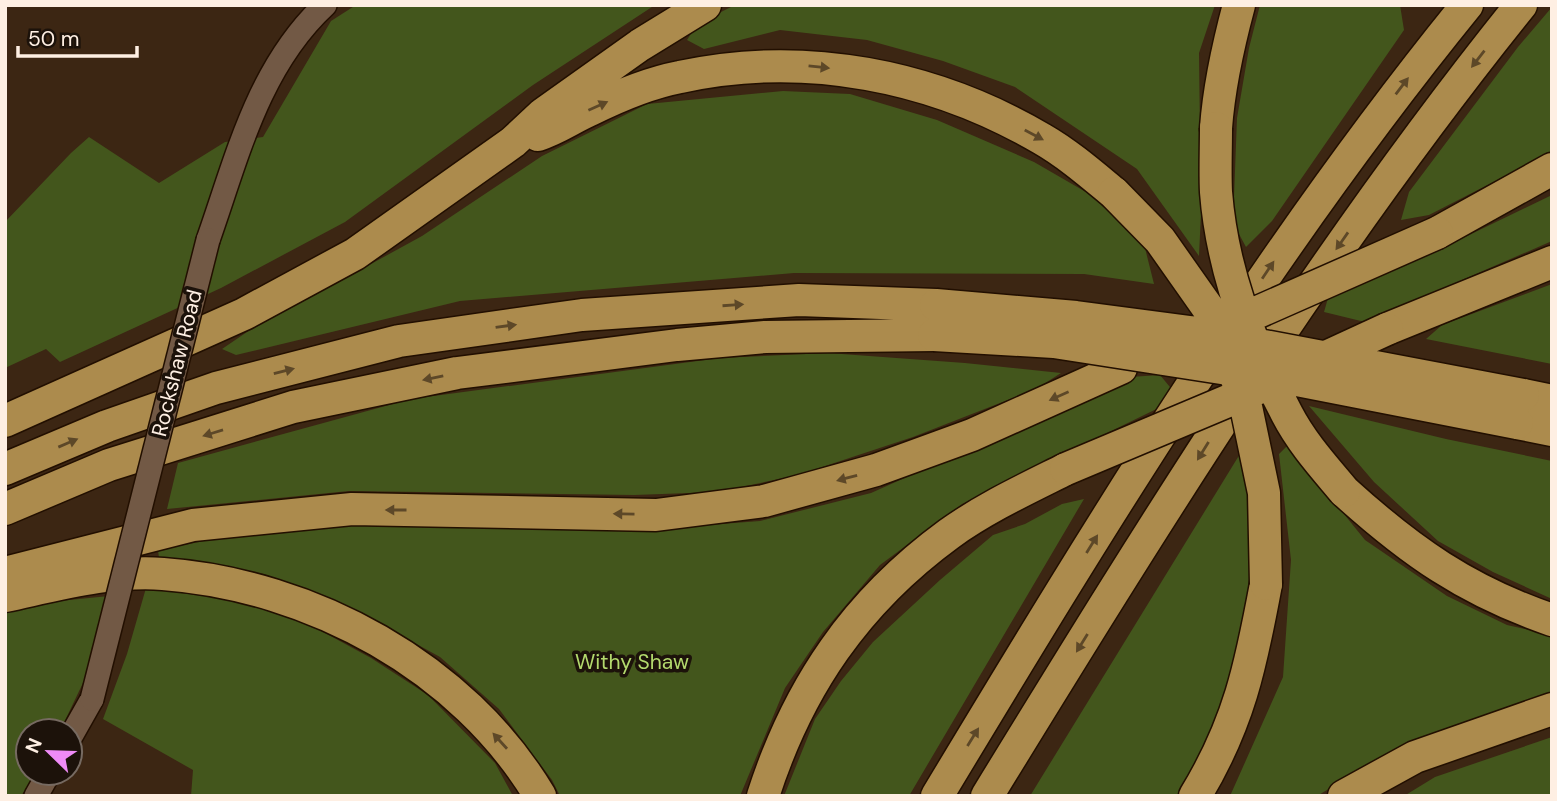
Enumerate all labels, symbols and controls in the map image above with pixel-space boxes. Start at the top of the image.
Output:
scale bar [18,14,136,58]
text: 50 m [28,25,79,53]
one-way arrow [1471,49,1486,67]
one-way arrow [809,62,831,73]
one-way arrow [1395,77,1409,95]
one-way arrow [588,100,608,112]
one-way arrow [1024,130,1044,141]
one-way arrow [1336,232,1350,250]
one-way arrow [1261,261,1275,279]
street label: Rockshaw Road [145,287,209,439]
one-way arrow [722,299,744,310]
one-way arrow [495,320,517,331]
one-way arrow [273,365,295,376]
one-way arrow [422,372,444,383]
one-way arrow [1049,390,1069,402]
one-way arrow [202,428,223,438]
one-way arrow [58,437,78,449]
one-way arrow [1196,441,1209,460]
one-way arrow [836,474,857,484]
one-way arrow [385,504,407,516]
one-way arrow [612,508,634,520]
one-way arrow [1085,534,1098,553]
one-way arrow [1075,634,1088,653]
park label: Withy Shaw [575,648,689,676]
north arrow [14,717,84,787]
one-way arrow [966,728,979,747]
one-way arrow [492,732,508,750]
text: N [20,734,48,757]

